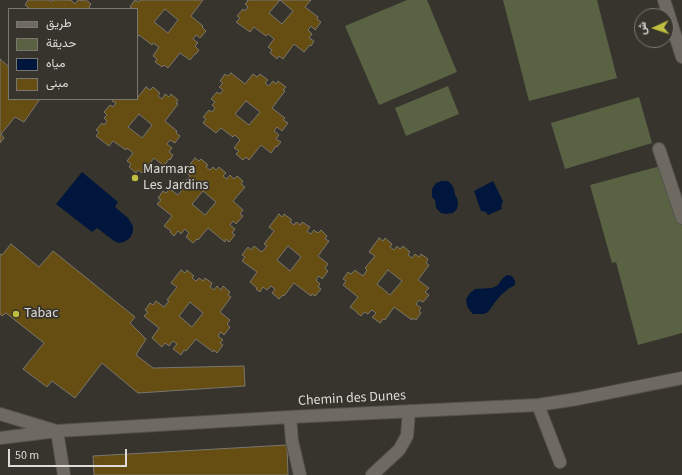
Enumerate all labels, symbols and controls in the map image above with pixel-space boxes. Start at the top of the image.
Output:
legend [8,8,138,100]
north arrow [634,8,674,48]
text: طريق [46,15,71,32]
text: ش [635,22,650,36]
text: حديقة [46,35,76,52]
text: مياه [46,55,65,72]
text: مبنى [46,75,68,92]
place label: Marmara Les Jardins [143,162,208,194]
marker: Marmara Les Jardins [130,173,140,183]
place label: Tabac [24,306,59,322]
marker: Tabac [11,309,21,319]
street label: Chemin des Dunes [298,388,406,410]
scale bar [10,441,129,467]
text: 50 m [15,447,39,464]

